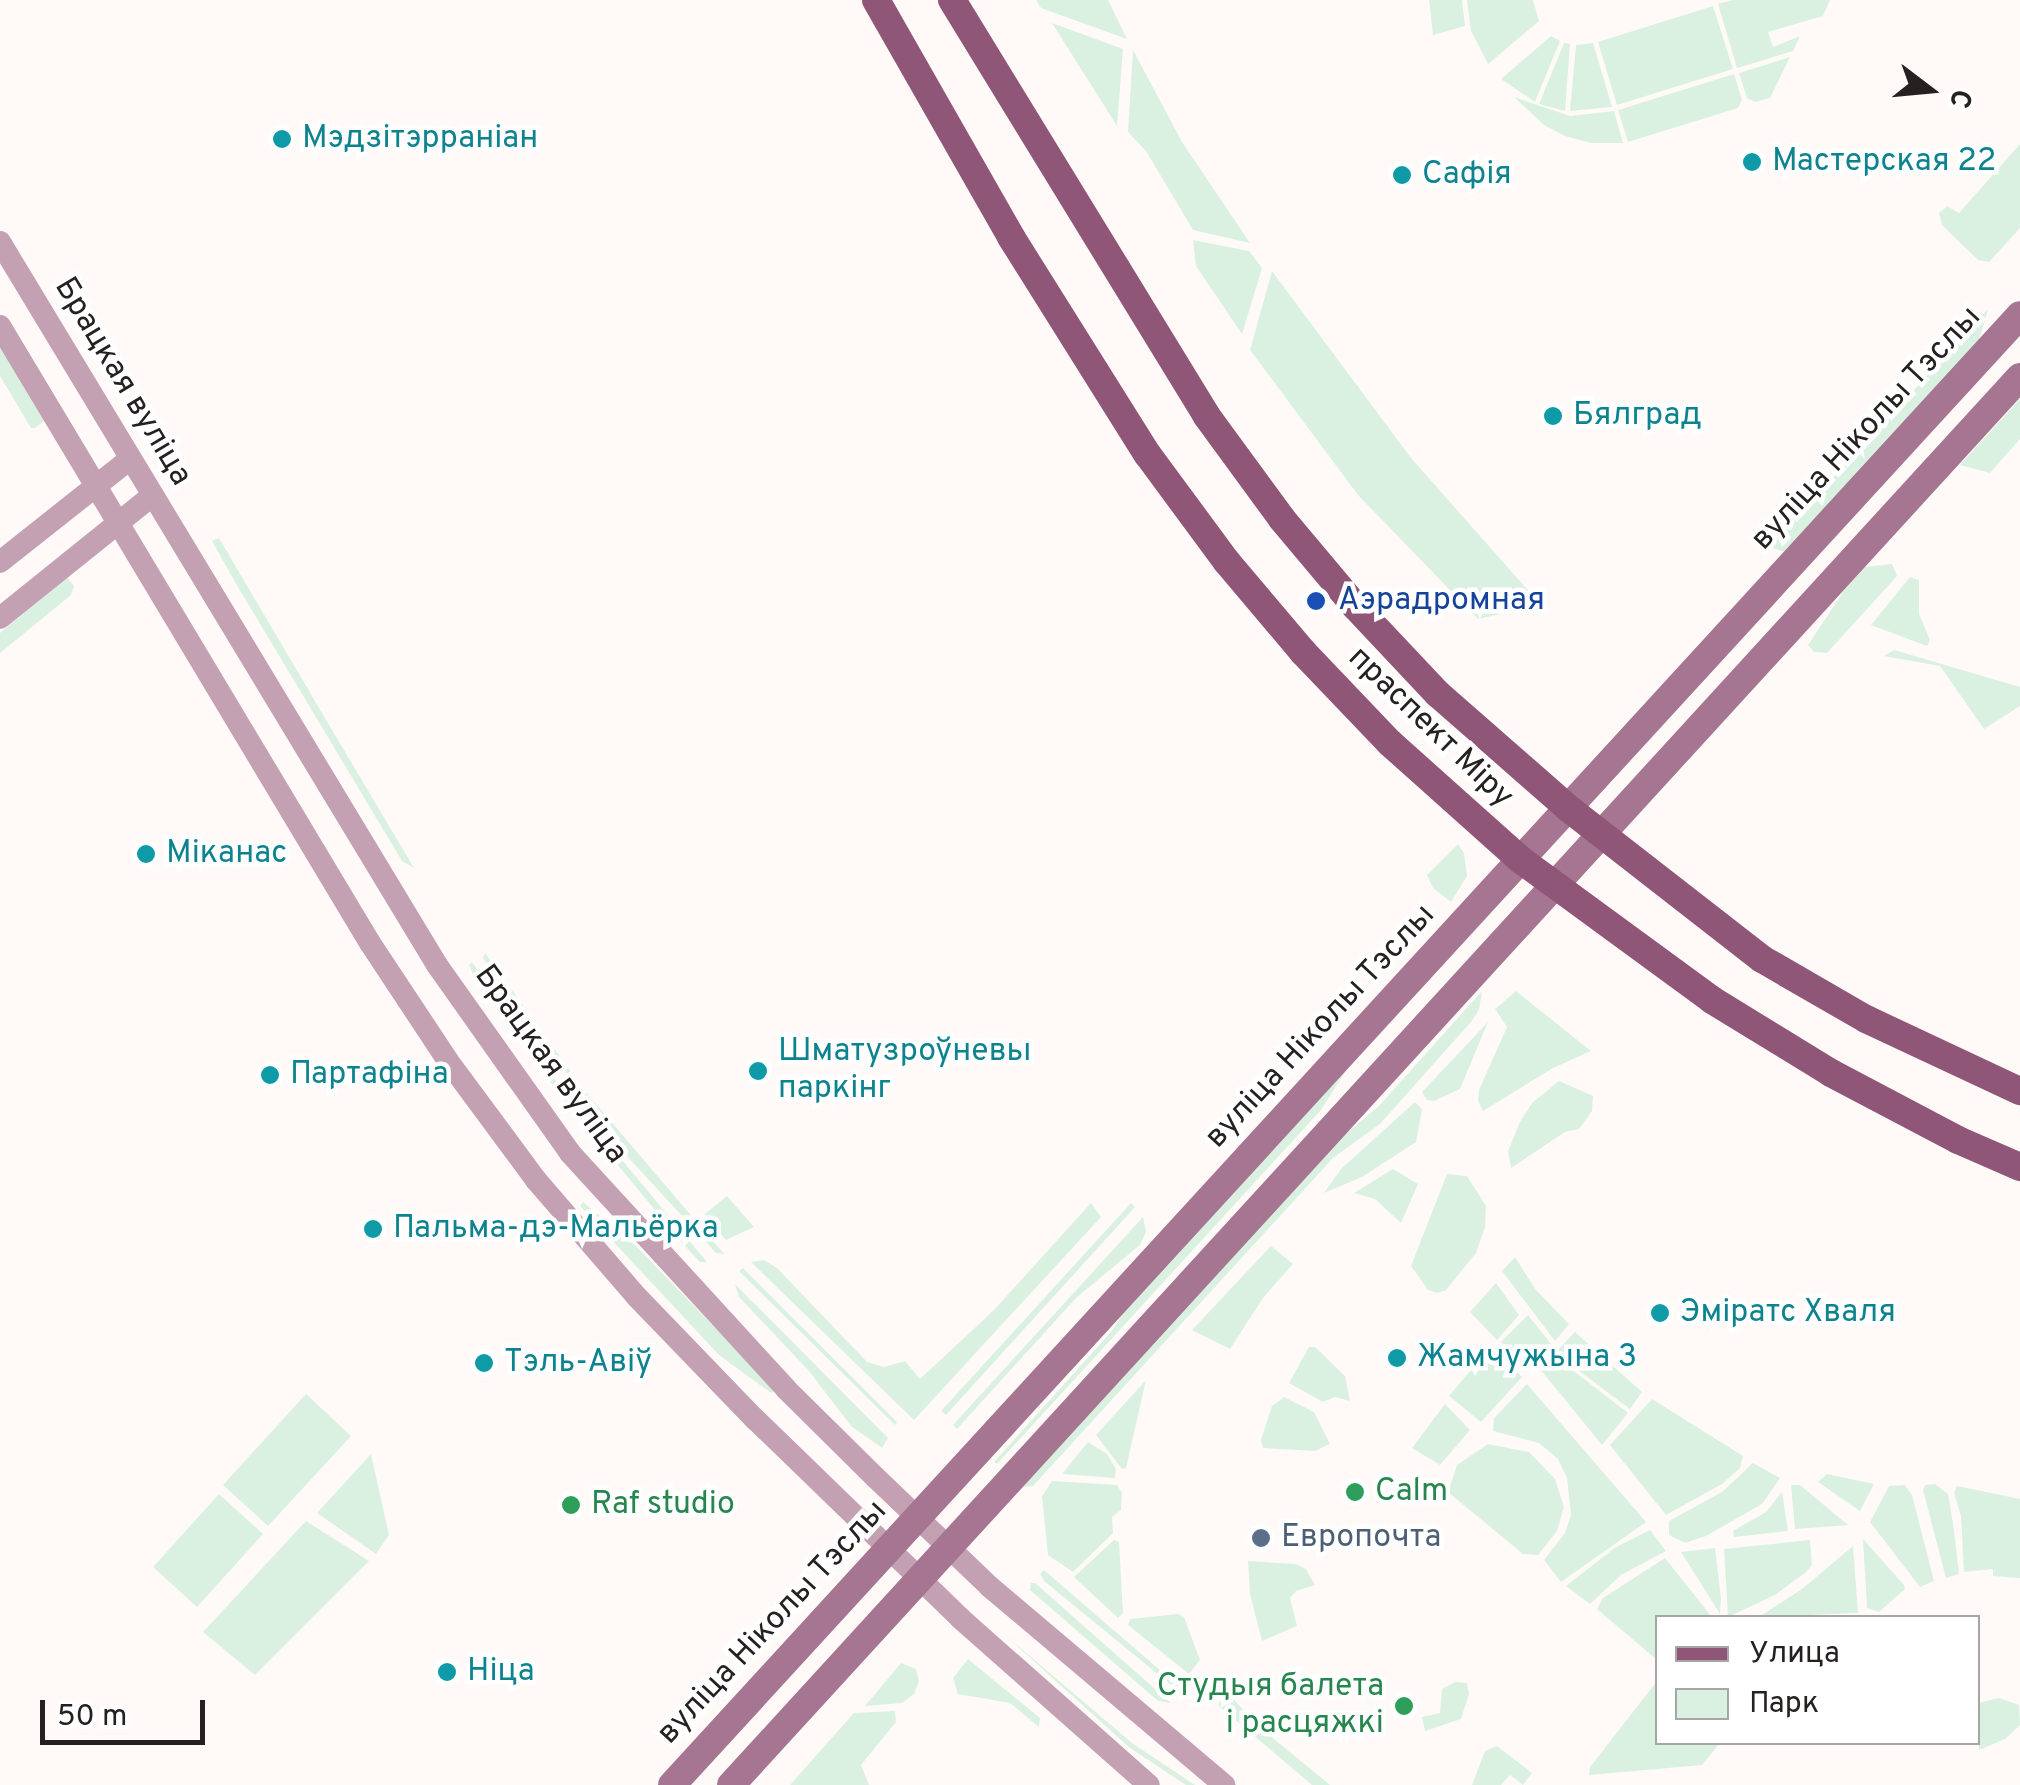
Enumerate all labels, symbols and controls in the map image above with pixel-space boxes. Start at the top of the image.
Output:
north arrow [1880,40,1980,140]
text: С [1939,85,1979,112]
place label: Мэдзітэрраніан [302,120,538,158]
marker: Мэдзітэрраніан [271,128,293,150]
place label: Мастерская 22 [1772,143,1996,181]
marker: Мастерская 22 [1741,151,1763,173]
place label: Сафія [1422,156,1512,194]
marker: Сафія [1391,164,1413,186]
street label: Брацкая вуліца [45,271,199,493]
street label: вуліца Ніколы Тэслы [1744,299,1990,559]
place label: Бялград [1573,397,1702,435]
marker: Бялград [1542,405,1564,427]
place label: Аэрадромная [1338,582,1545,620]
marker: Аэрадромная [1303,588,1329,614]
street label: праспект Міру [1339,639,1521,817]
place label: Міканас [166,835,287,873]
marker: Міканас [135,843,157,865]
street label: вуліца Ніколы Тэслы [1198,897,1444,1157]
street label: Брацкая вуліца [465,958,635,1172]
place label: Шматузроўневы паркінг [778,1034,1031,1109]
place label: Партафіна [290,1056,448,1094]
marker: Шматузроўневы паркінг [747,1060,769,1082]
marker: Партафіна [259,1064,281,1086]
place label: Пальма-дэ-Мальёрка [393,1210,719,1248]
marker: Пальма-дэ-Мальёрка [362,1218,384,1240]
place label: Эміратс Хваля [1680,1294,1896,1332]
marker: Эміратс Хваля [1649,1302,1671,1324]
place label: Жамчужына 3 [1417,1339,1637,1377]
place label: Тэль-Авіў [504,1344,652,1382]
marker: Жамчужына 3 [1386,1347,1408,1369]
marker: Тэль-Авіў [473,1352,495,1374]
place label: Calm [1375,1473,1448,1511]
marker: Calm [1344,1481,1366,1503]
place label: Raf studio [591,1486,735,1524]
street label: вуліца Ніколы Тэслы [650,1493,896,1753]
marker: Raf studio [560,1494,582,1516]
place label: Европочта [1281,1519,1441,1557]
marker: Европочта [1250,1527,1272,1549]
legend [1655,1615,1980,1745]
text: Улица [1749,1636,1840,1673]
place label: Ніца [467,1653,535,1691]
marker: Ніца [436,1661,458,1683]
place label: Студыя балета і расцяжкі [1157,1669,1384,1744]
scale bar [45,1680,210,1742]
text: Парк [1749,1686,1819,1723]
marker: Студыя балета і расцяжкі [1393,1695,1415,1717]
text: 50 m [57,1699,127,1736]

